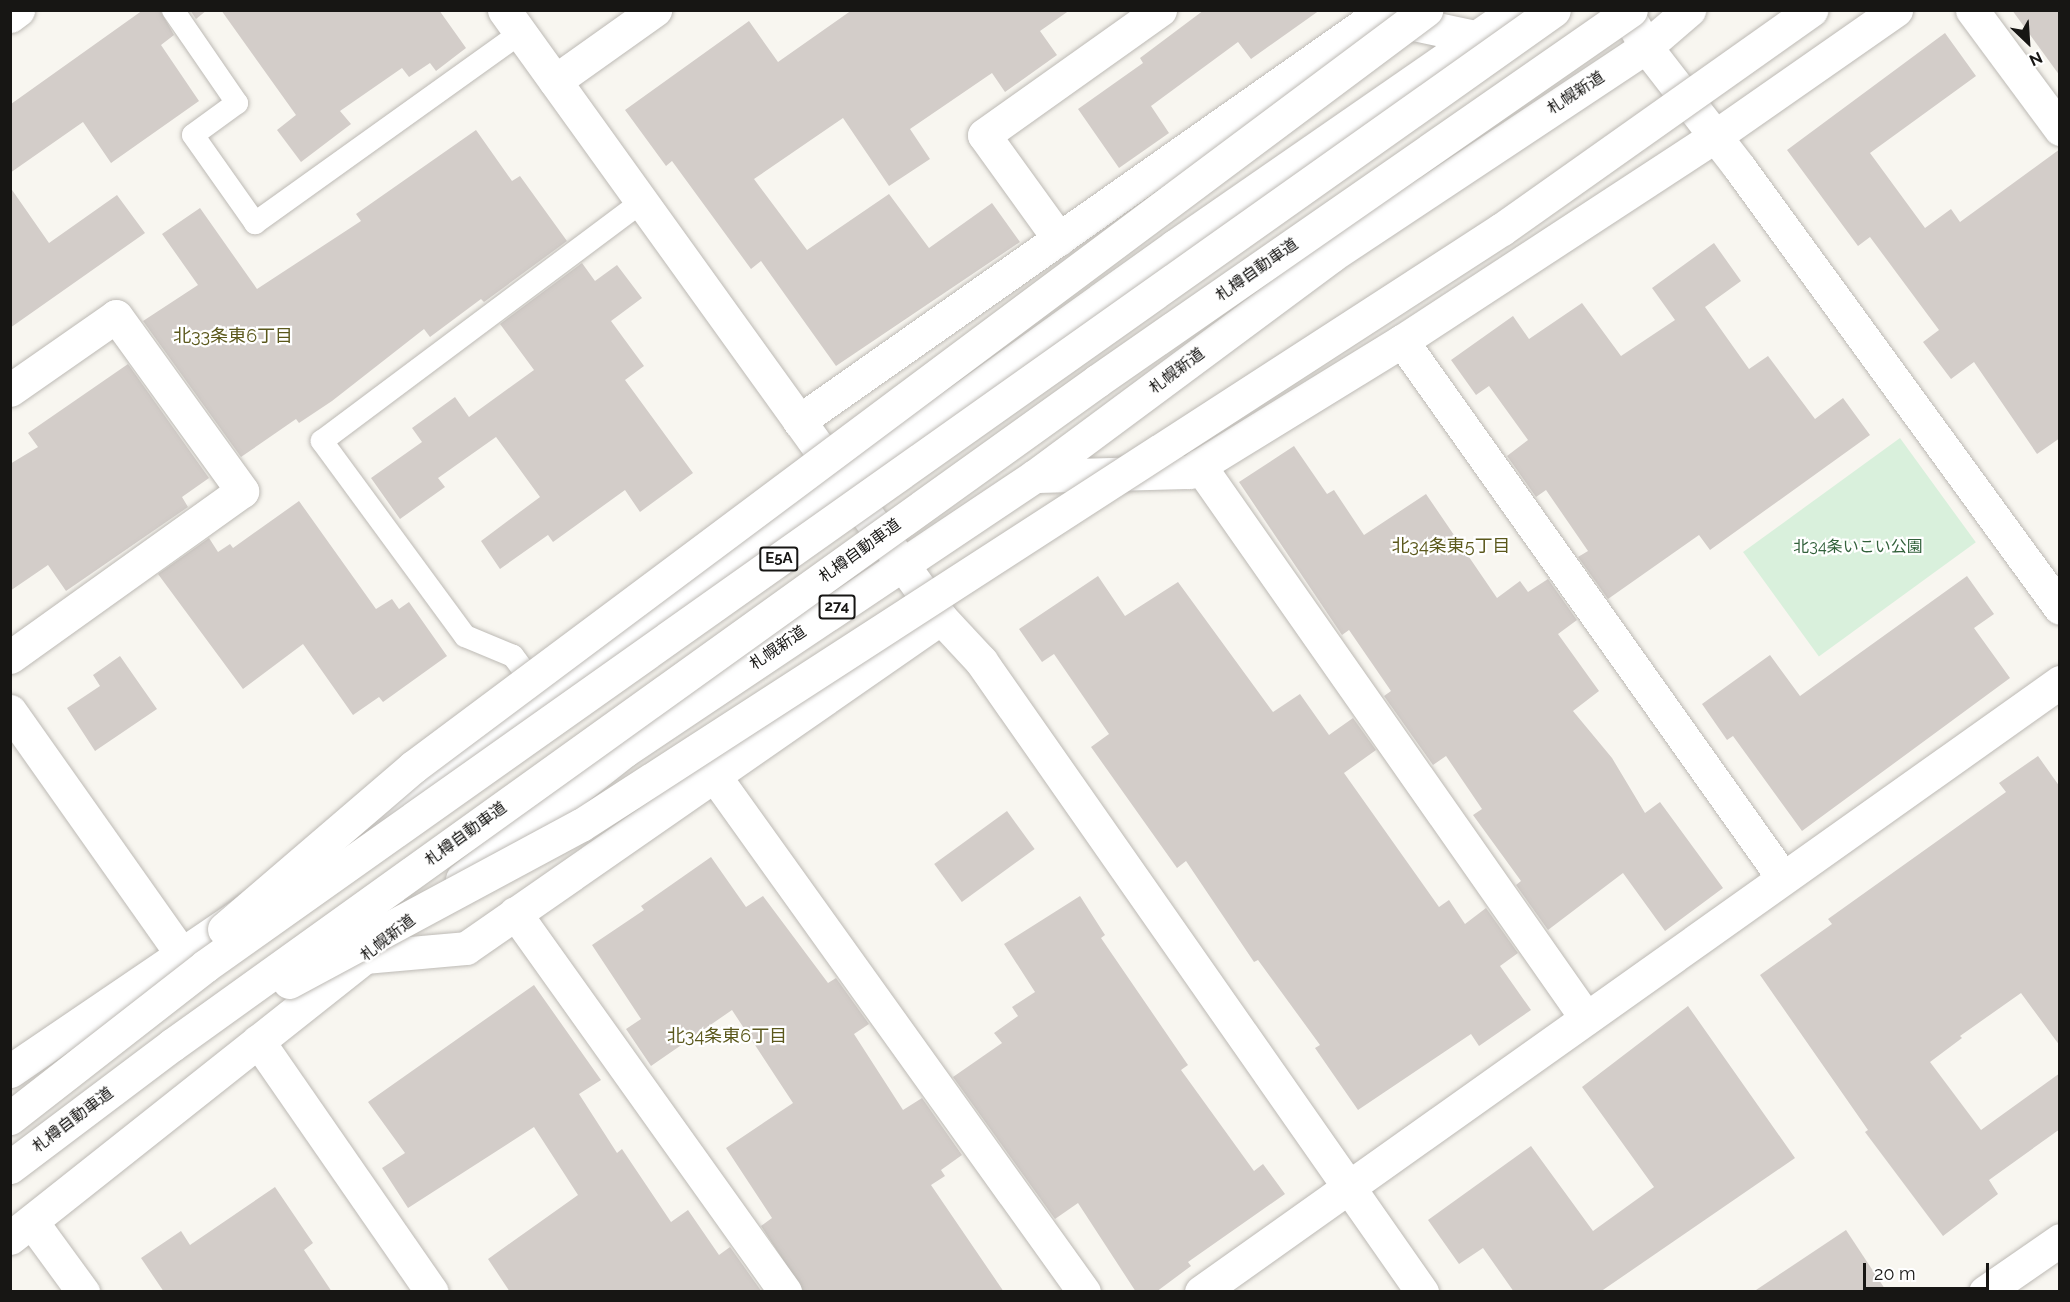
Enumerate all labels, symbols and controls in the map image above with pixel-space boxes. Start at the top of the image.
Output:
north arrow [1998,12,2058,72]
text: N [2026,48,2045,70]
street label: 札幌新道 [1544,68,1608,118]
street label: 札樽自動車道 [1212,235,1302,305]
district label: 北33条東6丁目 [173,325,293,347]
street label: 札幌新道 [1146,344,1208,398]
street label: 札樽自動車道 [816,515,904,587]
district label: 北34条東5丁目 [1391,535,1511,557]
park label: 北34条いこい公園 [1793,537,1923,557]
road number: E5A [758,547,800,571]
road number: 274 [818,595,856,619]
street label: 札幌新道 [746,622,810,674]
street label: 札樽自動車道 [422,798,510,870]
street label: 札幌新道 [357,911,419,965]
district label: 北34条東6丁目 [667,1025,787,1047]
street label: 札樽自動車道 [29,1083,117,1157]
scale bar [1866,1251,1992,1289]
text: 20 m [1874,1263,1916,1284]

